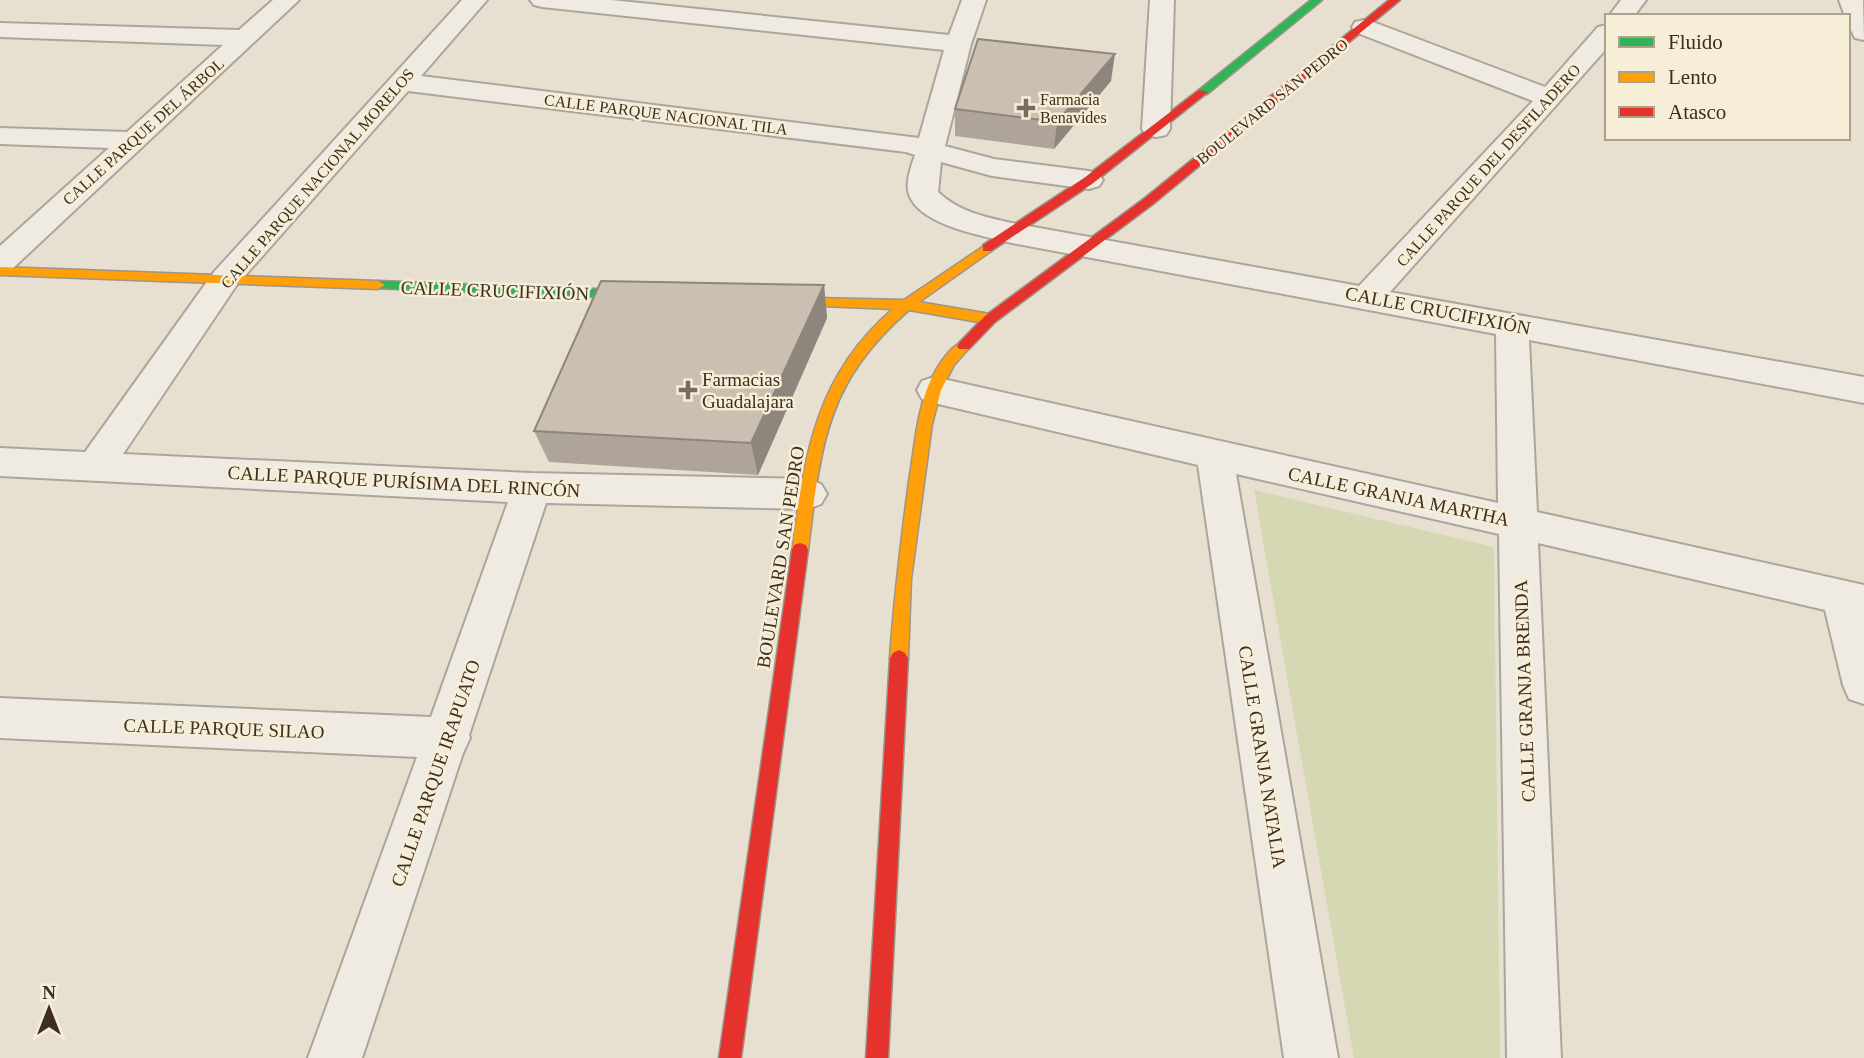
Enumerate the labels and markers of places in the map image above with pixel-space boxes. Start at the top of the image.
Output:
place label: Farmacia Benavides [1040,91,1107,126]
marker: Farmacia Benavides [1018,100,1034,116]
place label: Farmacias Guadalajara [702,369,794,412]
marker: Farmacias Guadalajara [680,382,696,398]

